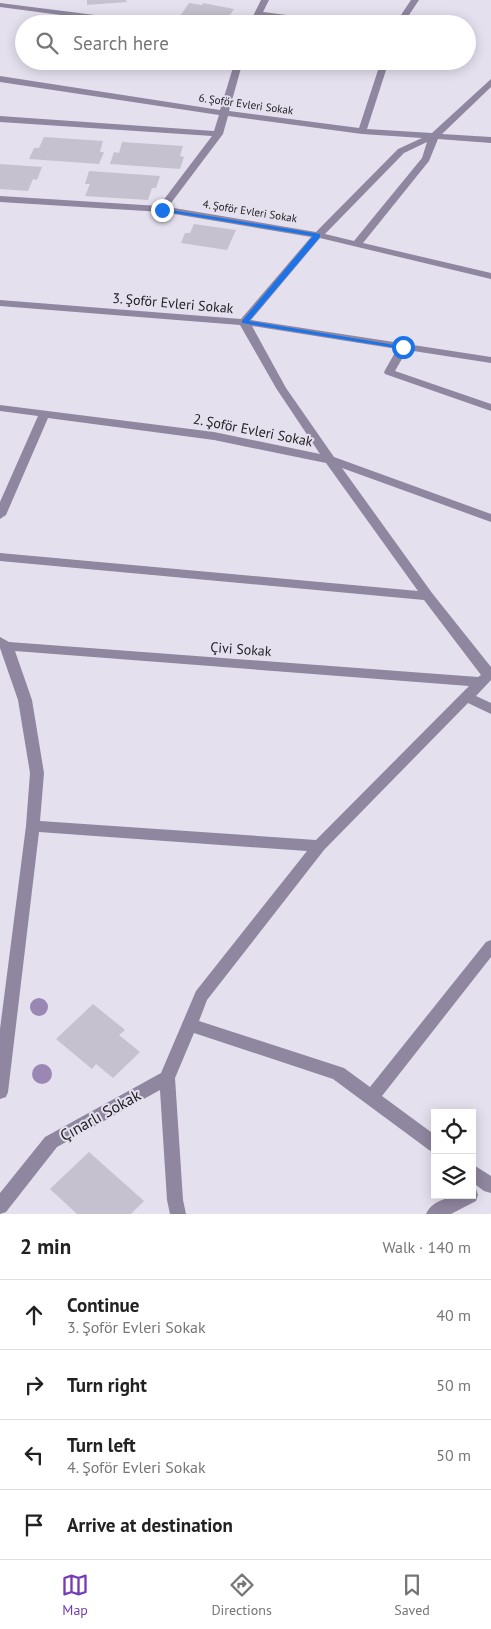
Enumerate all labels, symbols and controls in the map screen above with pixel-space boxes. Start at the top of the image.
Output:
search box [15,15,476,70]
icon: search [33,29,61,57]
text: Search here [73,31,169,55]
street label: 6. Şoför Evleri Sokak [198,90,295,118]
street label: 4. Şoför Evleri Sokak [202,197,299,225]
route end [151,199,174,222]
street label: 3. Şoför Evleri Sokak [112,289,235,317]
route start [392,336,415,359]
street label: 2. Şoför Evleri Sokak [192,410,315,450]
street label: Çivi Sokak [210,638,272,660]
street label: Çınarlı Sokak [56,1084,144,1145]
map controls [431,1109,476,1199]
button: locate [431,1109,476,1154]
button: layers [431,1154,476,1199]
text: 2 min [20,1233,71,1260]
text: Walk · 140 m [382,1237,471,1257]
text: Continue [67,1293,139,1317]
icon: ahead [20,1301,48,1329]
text: 40 m [436,1305,471,1325]
text: 3. Şoför Evleri Sokak [67,1317,206,1337]
icon: right [20,1371,48,1399]
text: Turn right [67,1373,147,1397]
text: 50 m [436,1375,471,1395]
text: Turn left [67,1433,136,1457]
icon: left [20,1441,48,1469]
text: 50 m [436,1445,471,1465]
text: 4. Şoför Evleri Sokak [67,1457,206,1477]
icon: arrive [20,1511,48,1539]
text: Arrive at destination [67,1513,233,1537]
tab: Map [61,1571,89,1619]
tab: Directions [211,1571,272,1619]
tab: Saved [394,1571,430,1619]

